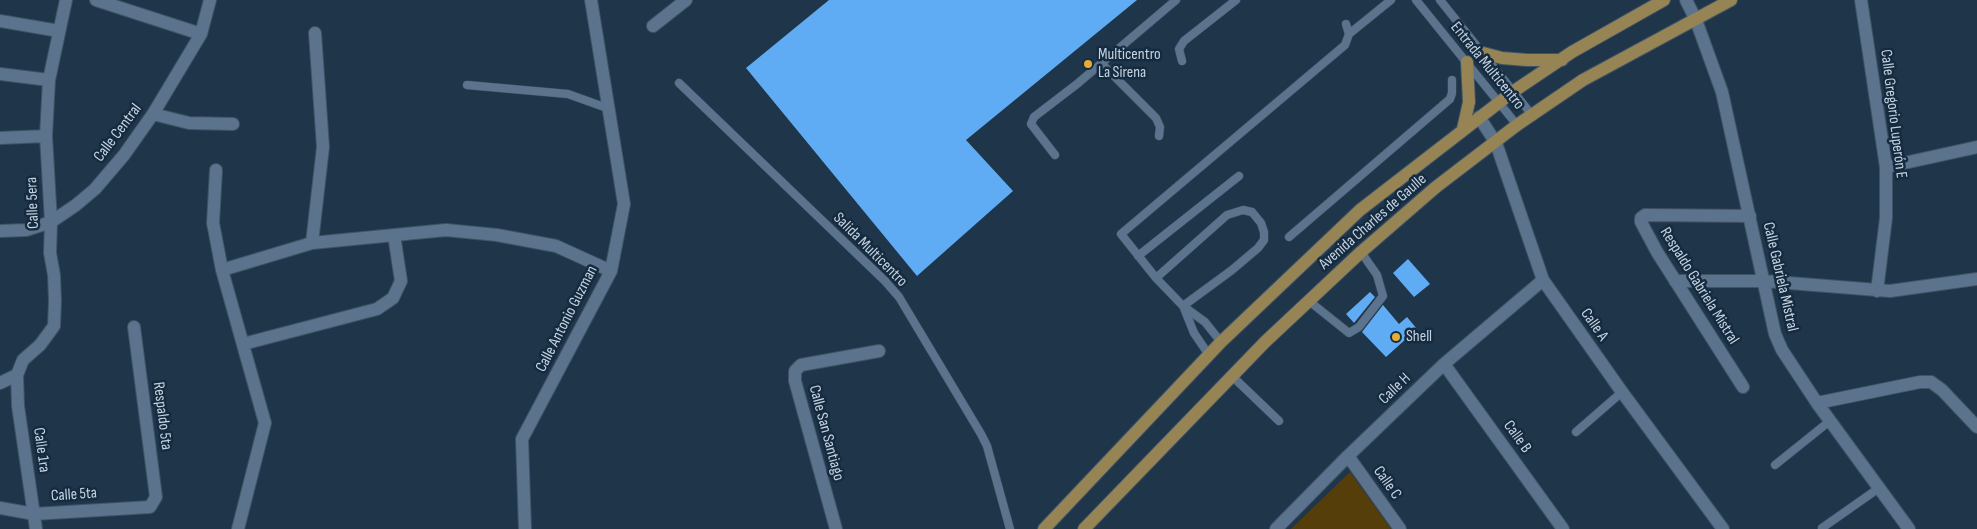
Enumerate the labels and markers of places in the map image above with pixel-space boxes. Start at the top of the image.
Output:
place label: Multicentro La Sirena [1098,45,1161,83]
marker: Multicentro La Sirena [1082,58,1094,70]
place label: Shell [1406,327,1432,347]
marker: Shell [1390,331,1402,343]

